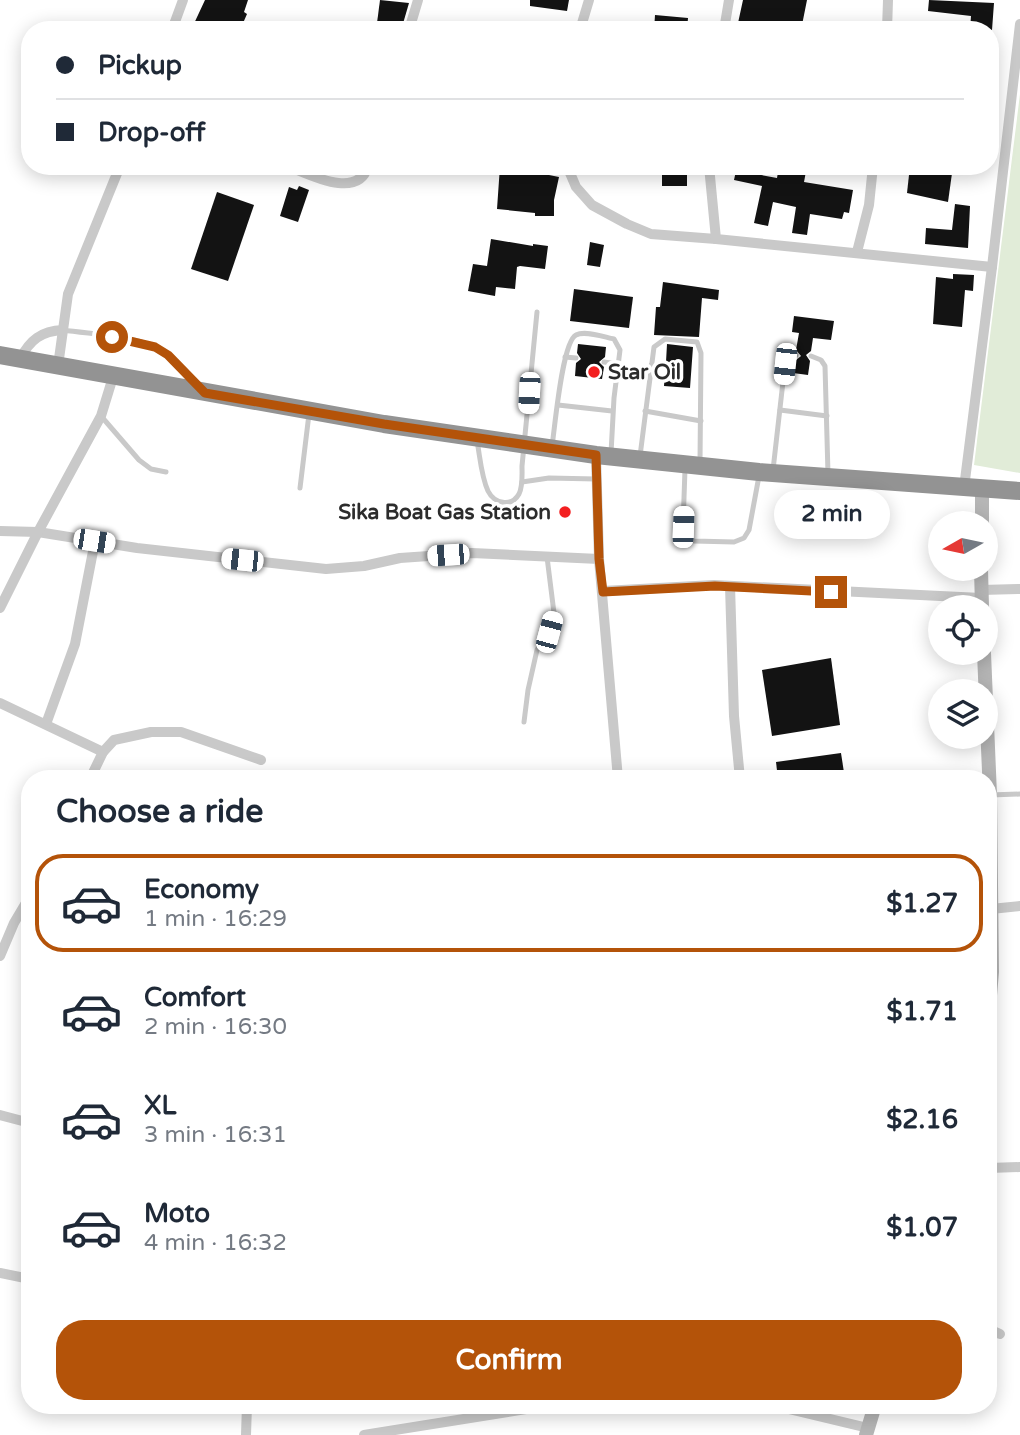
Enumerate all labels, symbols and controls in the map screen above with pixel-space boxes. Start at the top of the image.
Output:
text: Pickup [98,50,182,81]
text: Drop-off [98,117,205,148]
route start [96,321,128,353]
car [773,342,798,386]
place label: Star Oil [608,360,681,385]
marker: Star Oil [586,364,602,380]
car [518,371,541,415]
callout: 2 min [773,490,889,540]
place label: Sika Boat Gas Station [338,500,551,525]
text: 2 min [801,500,863,528]
marker: Sika Boat Gas Station [557,504,573,520]
car [672,506,695,548]
north arrow [928,511,998,581]
map controls [928,511,998,749]
car [72,527,117,555]
car [427,543,470,567]
car [221,547,264,573]
route end [815,576,847,608]
button: locate [928,595,998,665]
car [534,609,565,655]
button: layers [928,679,998,749]
text: Choose a ride [56,793,263,831]
icon: car [60,872,123,935]
text: Economy [144,874,259,905]
text: $1.27 [886,888,958,919]
text: 1 min · 16:29 [144,905,287,933]
icon: car [60,980,123,1043]
text: Comfort [144,982,246,1013]
text: $1.71 [886,996,958,1027]
text: 2 min · 16:30 [144,1013,287,1041]
icon: car [60,1088,123,1151]
text: XL [144,1090,176,1121]
text: $2.16 [886,1104,958,1135]
text: 3 min · 16:31 [144,1121,287,1149]
icon: car [60,1196,123,1259]
text: Moto [144,1198,210,1229]
text: $1.07 [886,1212,958,1243]
text: 4 min · 16:32 [144,1229,287,1257]
button: Confirm [56,1320,962,1400]

